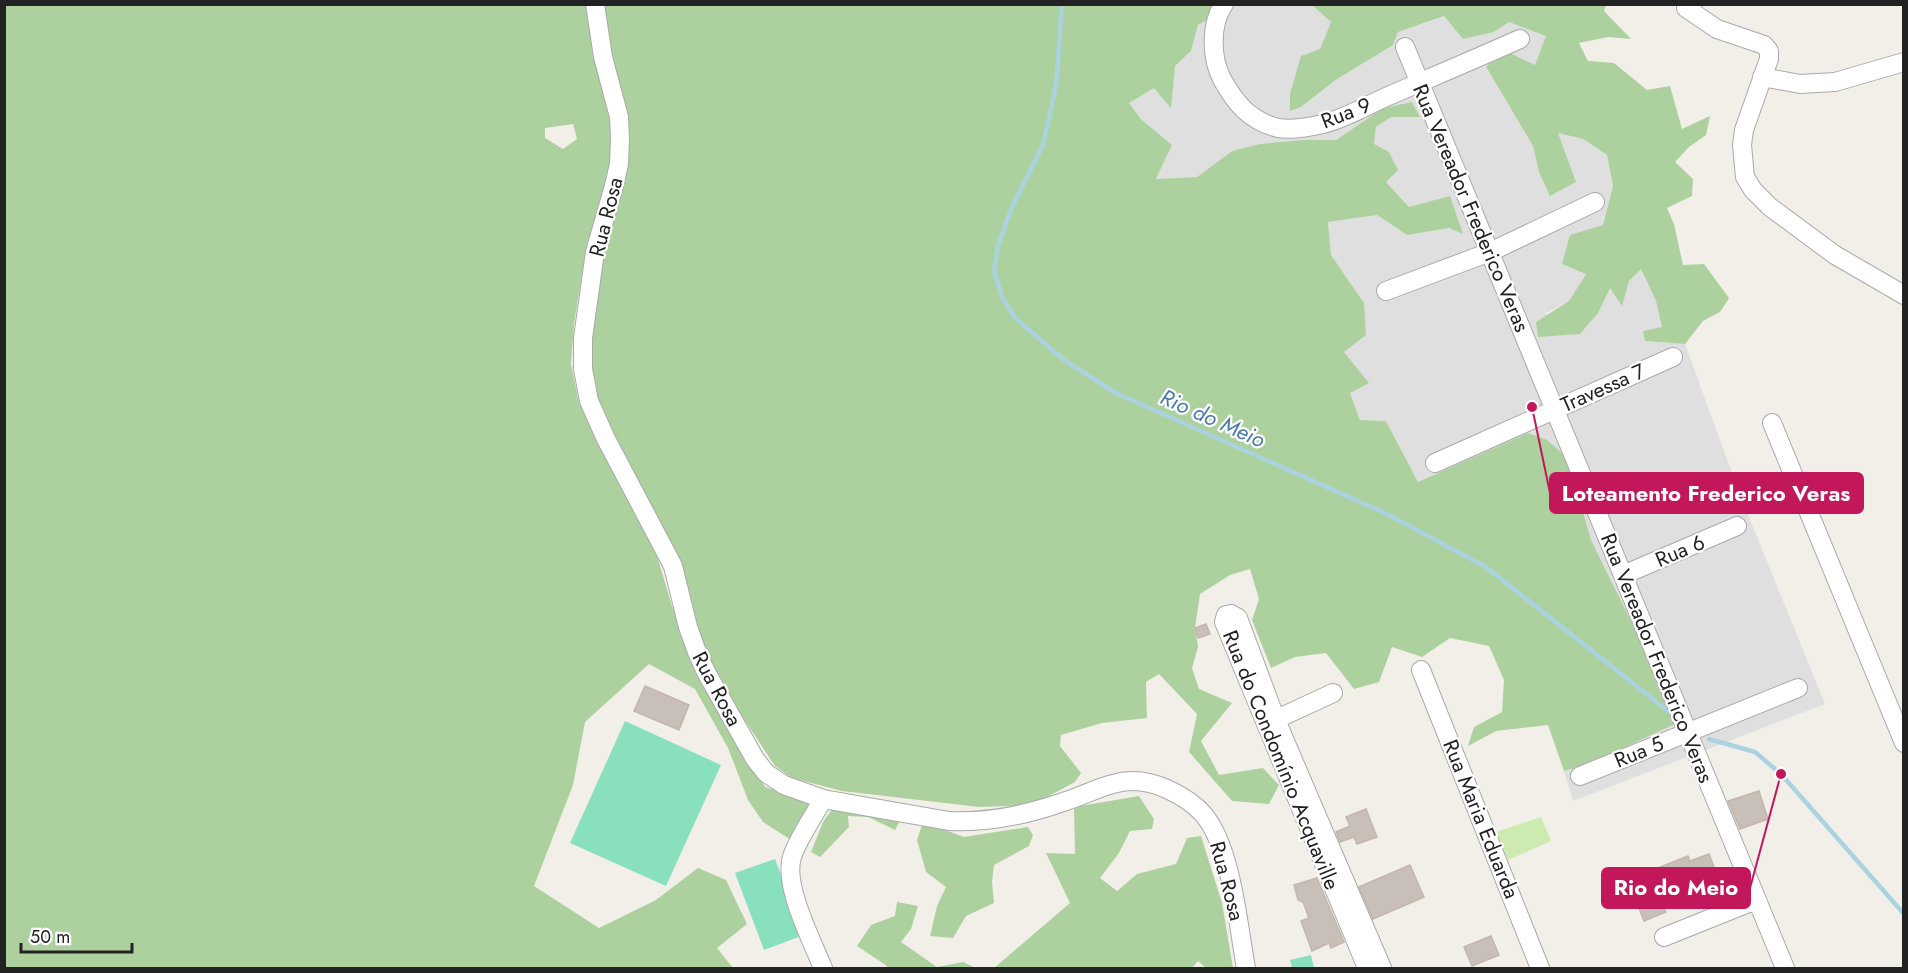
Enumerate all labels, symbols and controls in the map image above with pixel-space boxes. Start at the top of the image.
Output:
street label: Rua Vereador Frederico Veras [1405,79,1537,337]
street label: Rua 9 [1317,90,1375,136]
street label: Rua Rosa [582,174,630,260]
street label: Travessa 7 [1556,356,1650,420]
water label: Rio do Meio [1155,381,1271,455]
callout: Loteamento Frederico Veras [1550,473,1863,513]
text: Loteamento Frederico Veras [1562,477,1850,509]
street label: Rua 6 [1651,527,1709,575]
street label: Rua Vereador Frederico Veras [1593,529,1721,787]
street label: Rua do Condomínio Acquaville [1215,626,1347,894]
street label: Rua Rosa [685,646,749,732]
street label: Rua 5 [1610,729,1668,775]
street label: Rua Maria Eduarda [1435,735,1527,903]
street label: Rua Rosa [1202,838,1252,924]
callout: Rio do Meio [1602,868,1750,908]
text: Rio do Meio [1614,871,1738,903]
scale bar [21,916,132,954]
text: 50 m [30,924,70,950]

